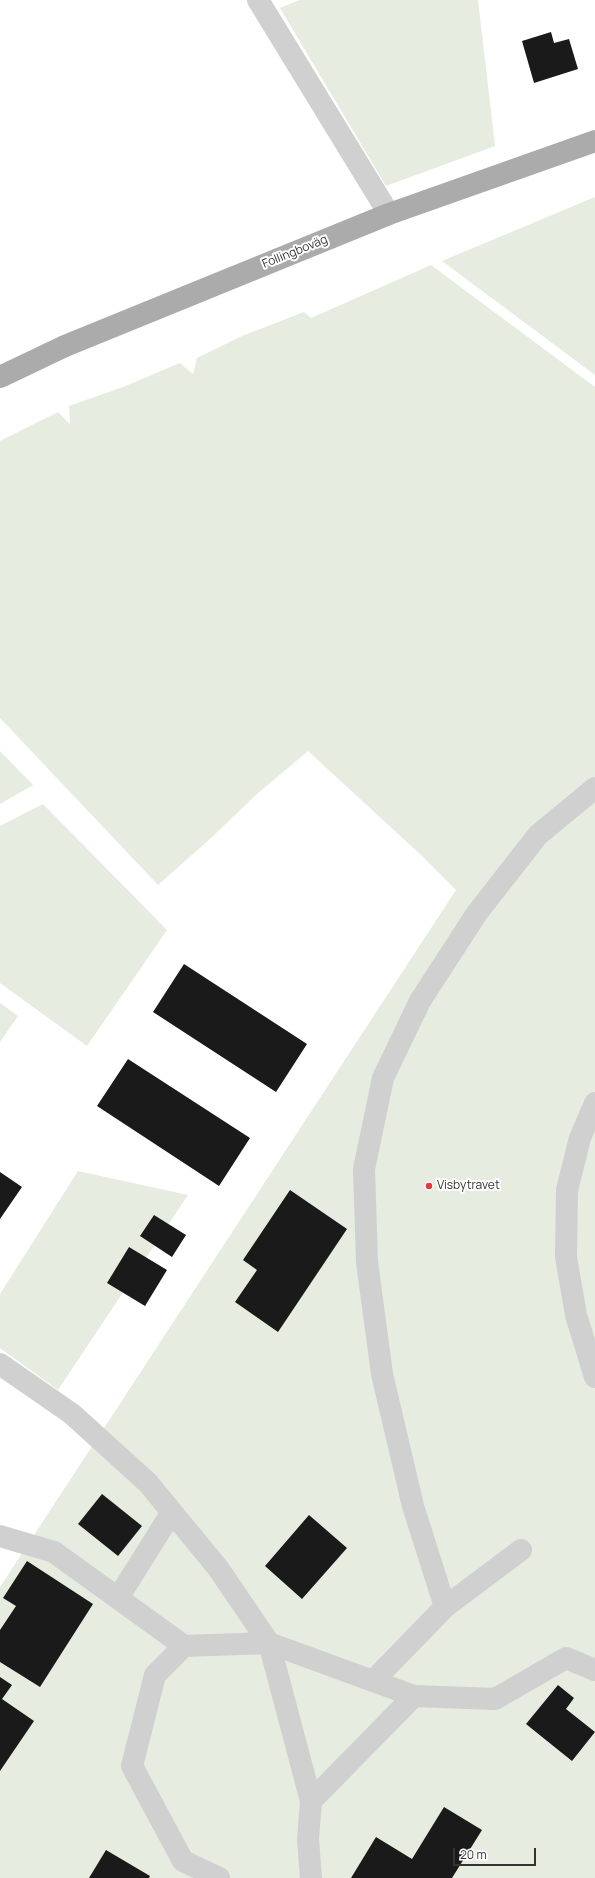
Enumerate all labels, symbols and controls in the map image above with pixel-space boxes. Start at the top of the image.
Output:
street label: Follingboväg [260,232,330,272]
place label: Visbytravet [437,1179,500,1193]
marker: Visbytravet [424,1181,434,1191]
scale bar [455,1840,538,1866]
text: 20 m [460,1846,487,1863]

